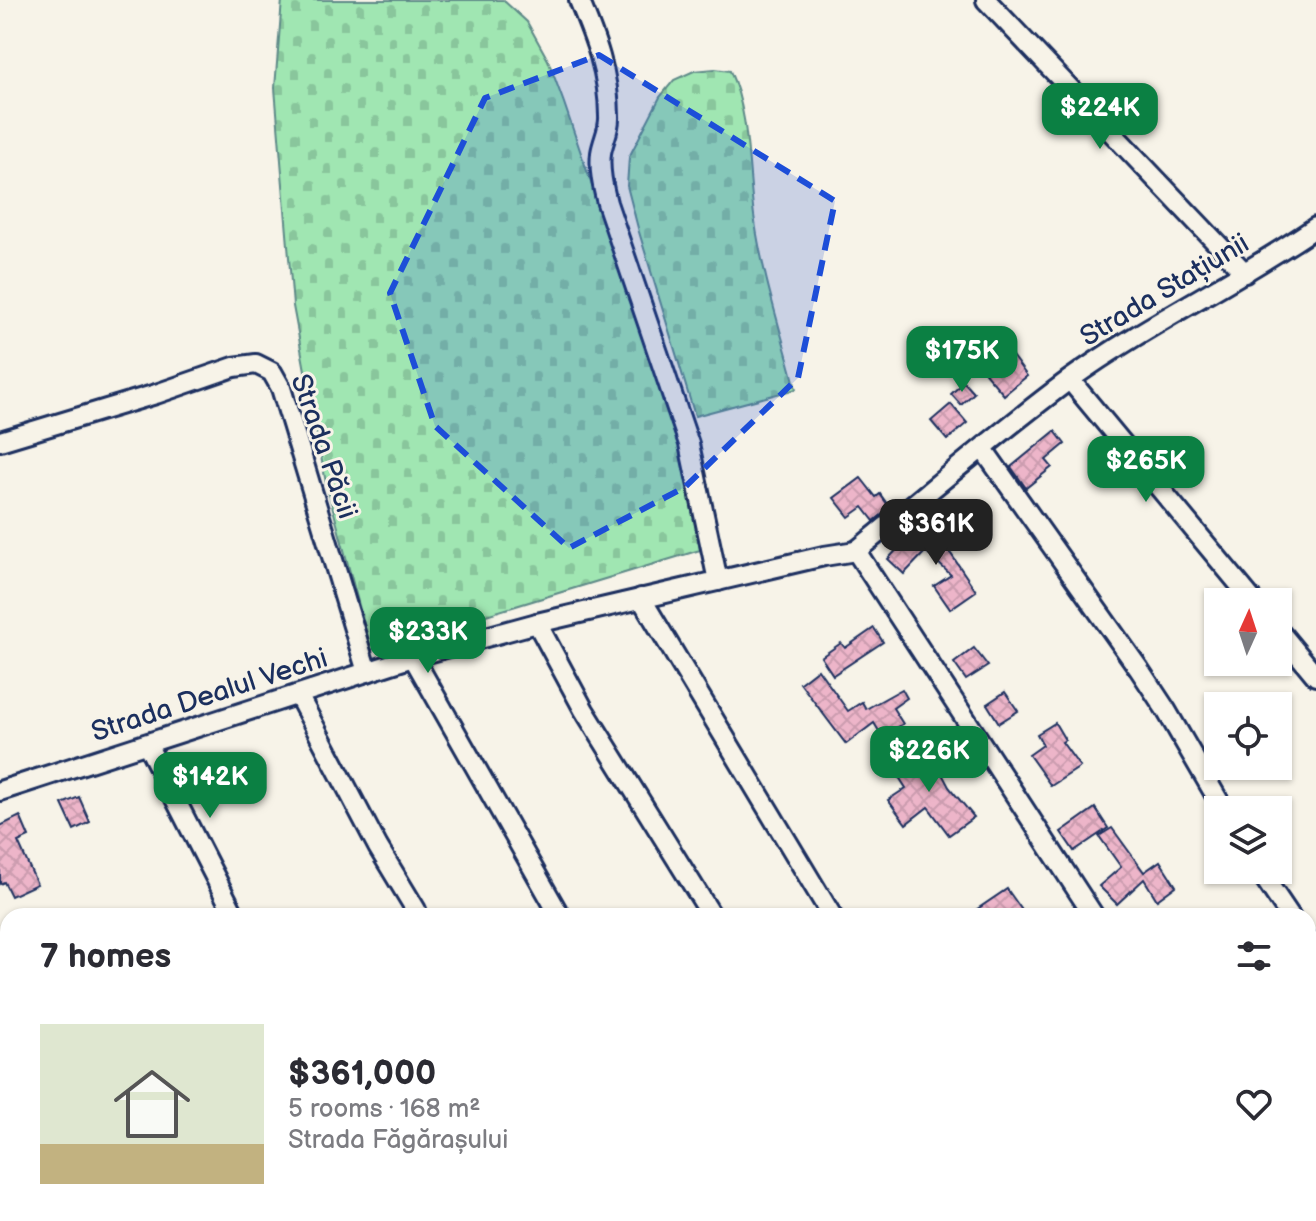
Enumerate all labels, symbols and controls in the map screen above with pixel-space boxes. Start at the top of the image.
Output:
pin: $224K [1044,83,1156,151]
text: $224K [1060,93,1140,124]
street label: Strada Stațiunii [1074,227,1255,354]
pin: $175K [906,326,1018,394]
text: $175K [924,336,1000,367]
street label: Strada Păcii [283,370,364,523]
pin: $265K [1090,436,1202,504]
text: $265K [1105,446,1187,477]
pin: $361K [880,499,992,567]
text: $361K [898,509,974,540]
north arrow [1204,588,1292,676]
map controls [1204,588,1292,884]
pin: $233K [372,607,484,675]
text: $233K [388,617,468,648]
street label: Strada Dealul Vechi [87,642,332,749]
button: locate [1204,692,1292,780]
pin: $226K [873,726,985,794]
text: $226K [888,736,970,767]
pin: $142K [154,752,266,820]
text: $142K [172,762,248,793]
button: layers [1204,796,1292,884]
icon: filters [1232,934,1276,978]
text: 7 homes [40,936,171,977]
text: $361,000 [288,1053,436,1094]
icon: home [104,1056,200,1152]
icon: heart [1232,1082,1276,1126]
text: 5 rooms · 168 m² [288,1094,481,1125]
text: Strada Făgărașului [288,1125,508,1156]

